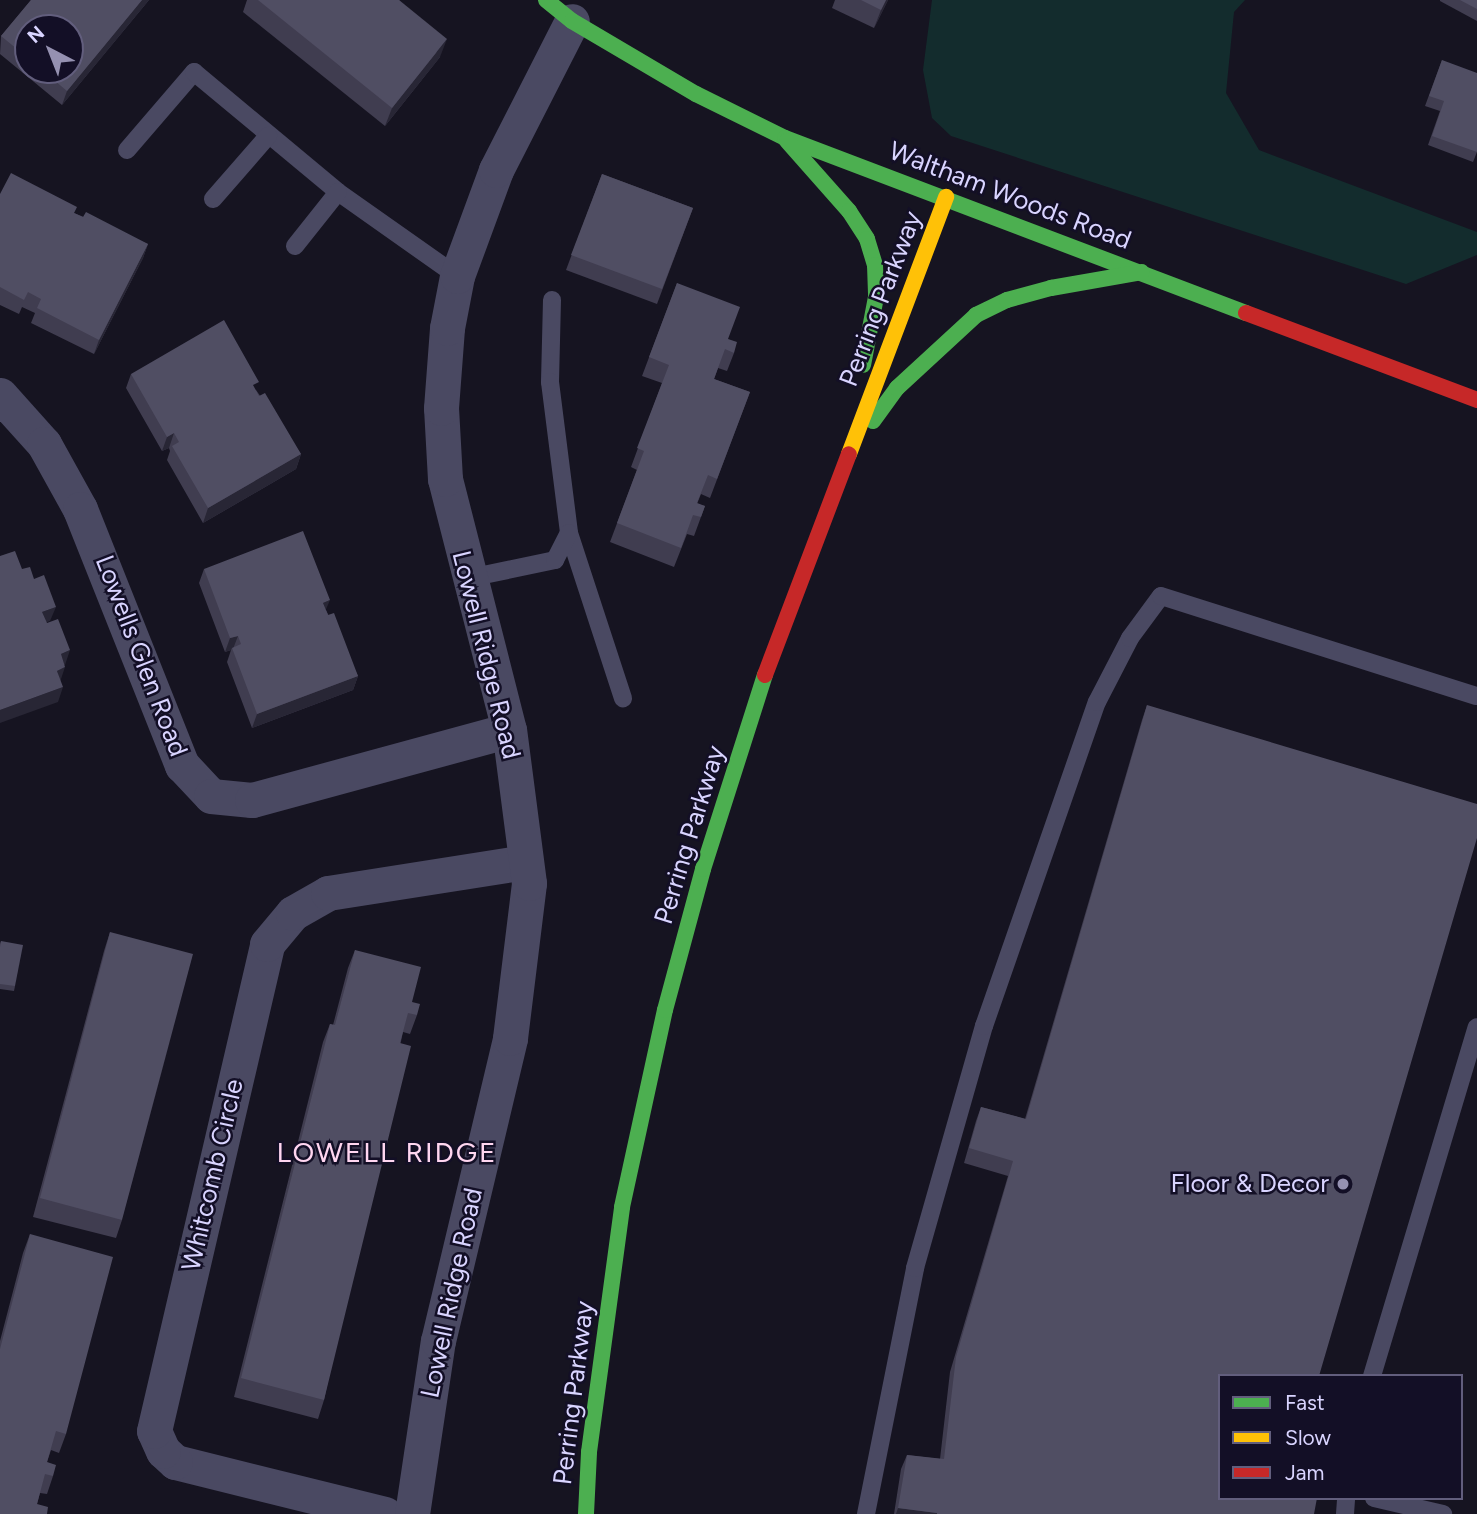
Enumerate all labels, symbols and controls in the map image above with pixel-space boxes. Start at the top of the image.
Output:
north arrow [14,14,84,84]
text: N [23,21,49,48]
street label: Waltham Woods Road [885,135,1135,257]
street label: Perring Parkway [833,207,929,391]
street label: Lowell Ridge Road [445,548,527,762]
street label: Lowells Glen Road [88,551,194,761]
street label: Perring Parkway [648,742,732,928]
street label: Whitcomb Circle [176,1076,250,1274]
district label: LOWELL RIDGE [278,1135,496,1169]
place label: Floor & Decor [1171,1168,1329,1200]
marker: Floor & Decor [1335,1176,1351,1192]
street label: Lowell Ridge Road [415,1185,489,1401]
street label: Perring Parkway [547,1299,601,1487]
legend [1218,1374,1463,1500]
text: Fast [1285,1390,1325,1415]
text: Slow [1285,1425,1331,1450]
text: Jam [1285,1460,1324,1485]

